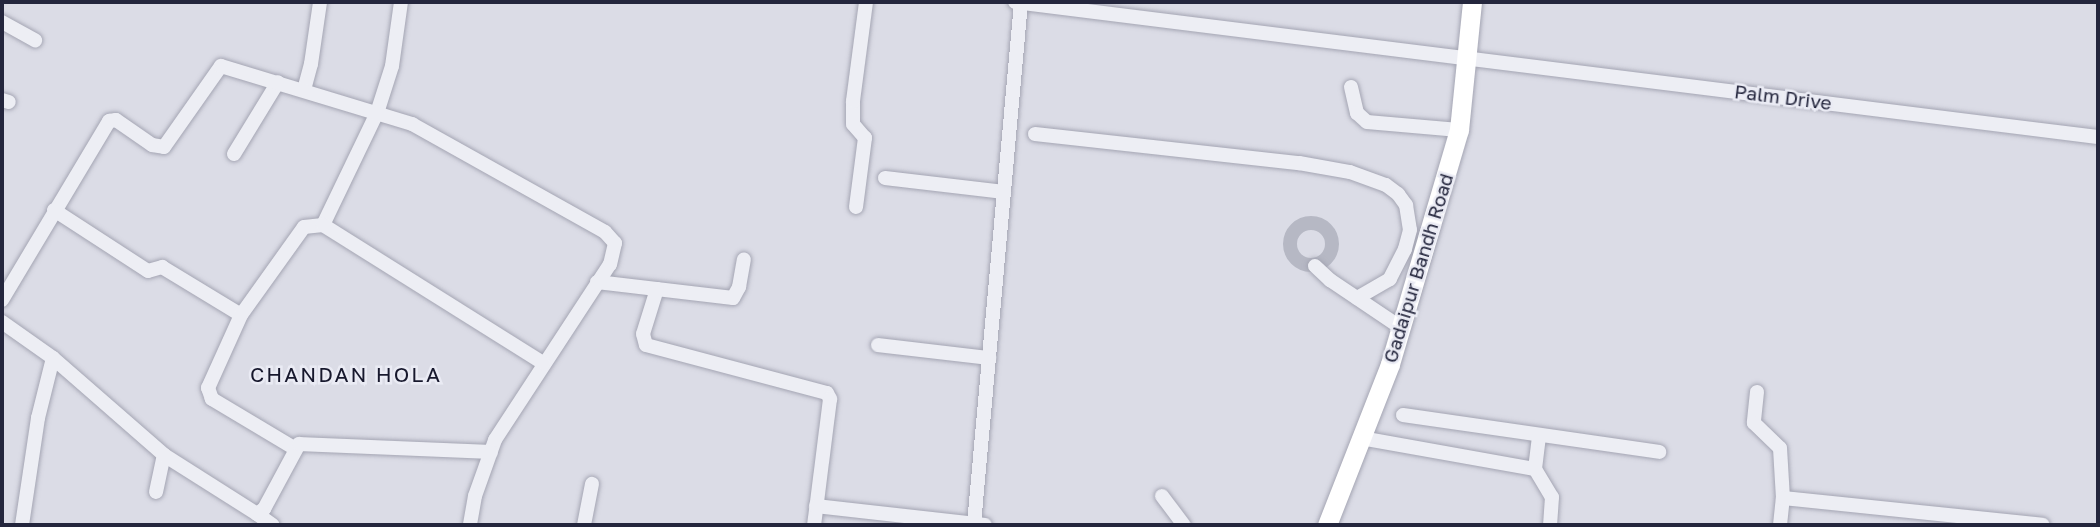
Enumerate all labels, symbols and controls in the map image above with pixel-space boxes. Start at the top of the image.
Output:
street label: Palm Drive [1733,80,1833,114]
street label: Gadaipur Bandh Road [1378,171,1458,365]
district label: CHANDAN HOLA [252,361,440,387]

